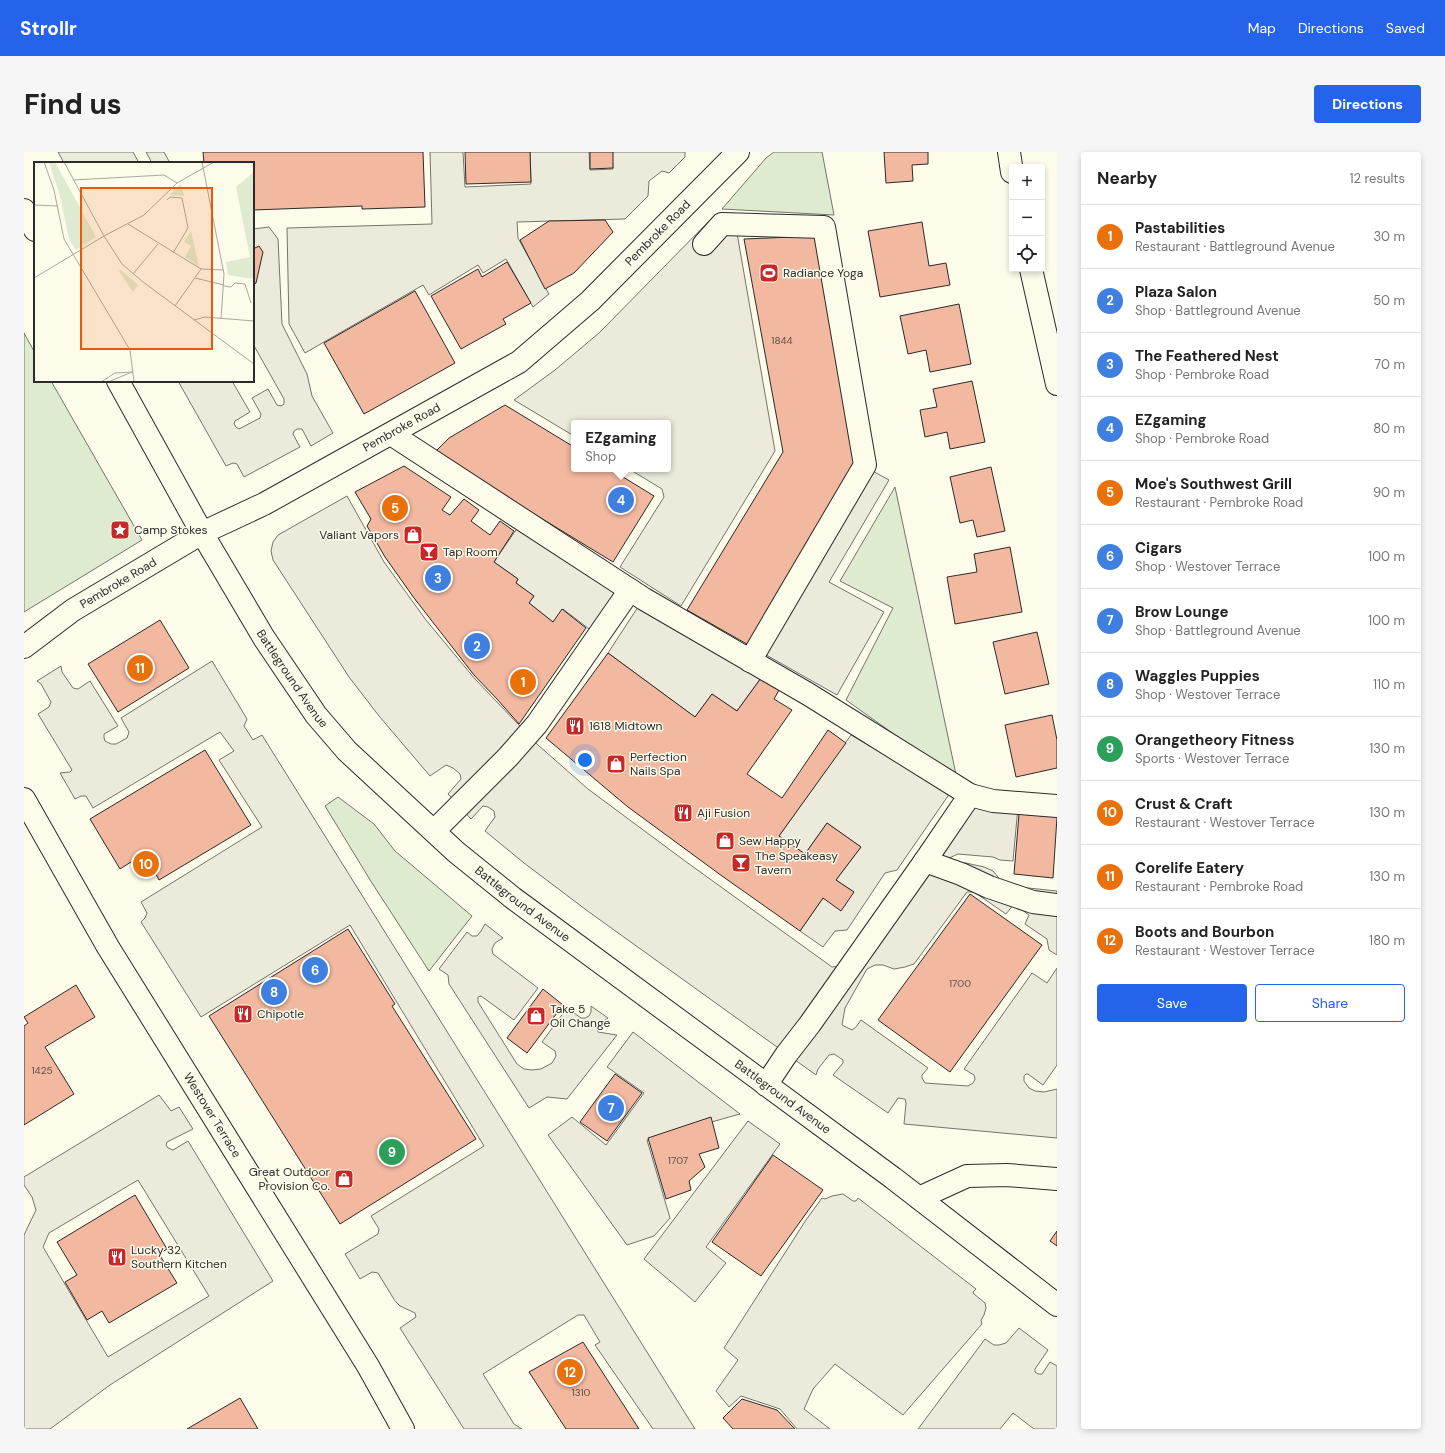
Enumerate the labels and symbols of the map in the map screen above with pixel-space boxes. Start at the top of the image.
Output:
inset map [34,162,254,382]
street label: Pembroke Road [622,196,694,269]
sports icon: Radiance Yoga [758,262,780,284]
place label: Radiance Yoga [783,265,863,281]
house number: 1844 [771,334,793,347]
street label: Pembroke Road [360,399,443,455]
pin: 4 [608,485,634,515]
pin: 5 [382,493,408,523]
place icon: Camp Stokes [109,519,131,541]
place label: Camp Stokes [134,522,208,538]
shop icon: Valiant Vapors [402,524,424,546]
place label: Valiant Vapors [319,527,399,543]
bar icon: Tap Room [418,541,440,563]
place label: Tap Room [443,544,498,560]
street label: Pembroke Road [77,554,159,612]
pin: 3 [425,563,451,593]
street label: Battleground Avenue [253,627,332,731]
pin: 2 [464,631,490,661]
pin: 11 [127,653,153,683]
pin: 1 [510,667,536,697]
restaurant icon: 1618 Midtown [564,715,586,737]
place label: 1618 Midtown [589,718,663,734]
place label: Perfection Nails Spa [630,749,687,779]
your location [575,750,595,770]
shop icon: Perfection Nails Spa [605,753,627,775]
restaurant icon: Aji Fusion [672,802,694,824]
place label: Aji Fusion [697,805,750,821]
shop icon: Sew Happy [714,830,736,852]
place label: Sew Happy [739,833,801,849]
place label: The Speakeasy Tavern [755,848,838,878]
pin: 10 [133,849,159,879]
bar icon: The Speakeasy Tavern [730,852,752,874]
street label: Battleground Avenue [472,862,574,946]
pin: 6 [302,955,328,985]
pin: 8 [261,977,287,1007]
house number: 1700 [949,977,971,990]
place label: Take 5 Oil Change [550,1001,610,1031]
restaurant icon: Chipotle [232,1003,254,1025]
shop icon: Take 5 Oil Change [525,1005,547,1027]
place label: Chipotle [257,1006,304,1022]
street label: Battleground Avenue [731,1056,834,1138]
house number: 1425 [31,1064,53,1077]
street label: Westover Terrace [180,1070,245,1161]
pin: 7 [598,1093,624,1123]
pin: 9 [379,1137,405,1167]
house number: 1707 [668,1154,688,1167]
place label: Great Outdoor Provision Co. [249,1164,331,1194]
shop icon: Great Outdoor Provision Co. [333,1168,355,1190]
place label: Lucky 32 Southern Kitchen [131,1242,227,1272]
restaurant icon: Lucky 32 Southern Kitchen [106,1246,128,1268]
pin: 12 [557,1357,583,1387]
house number: 1310 [572,1386,591,1399]

